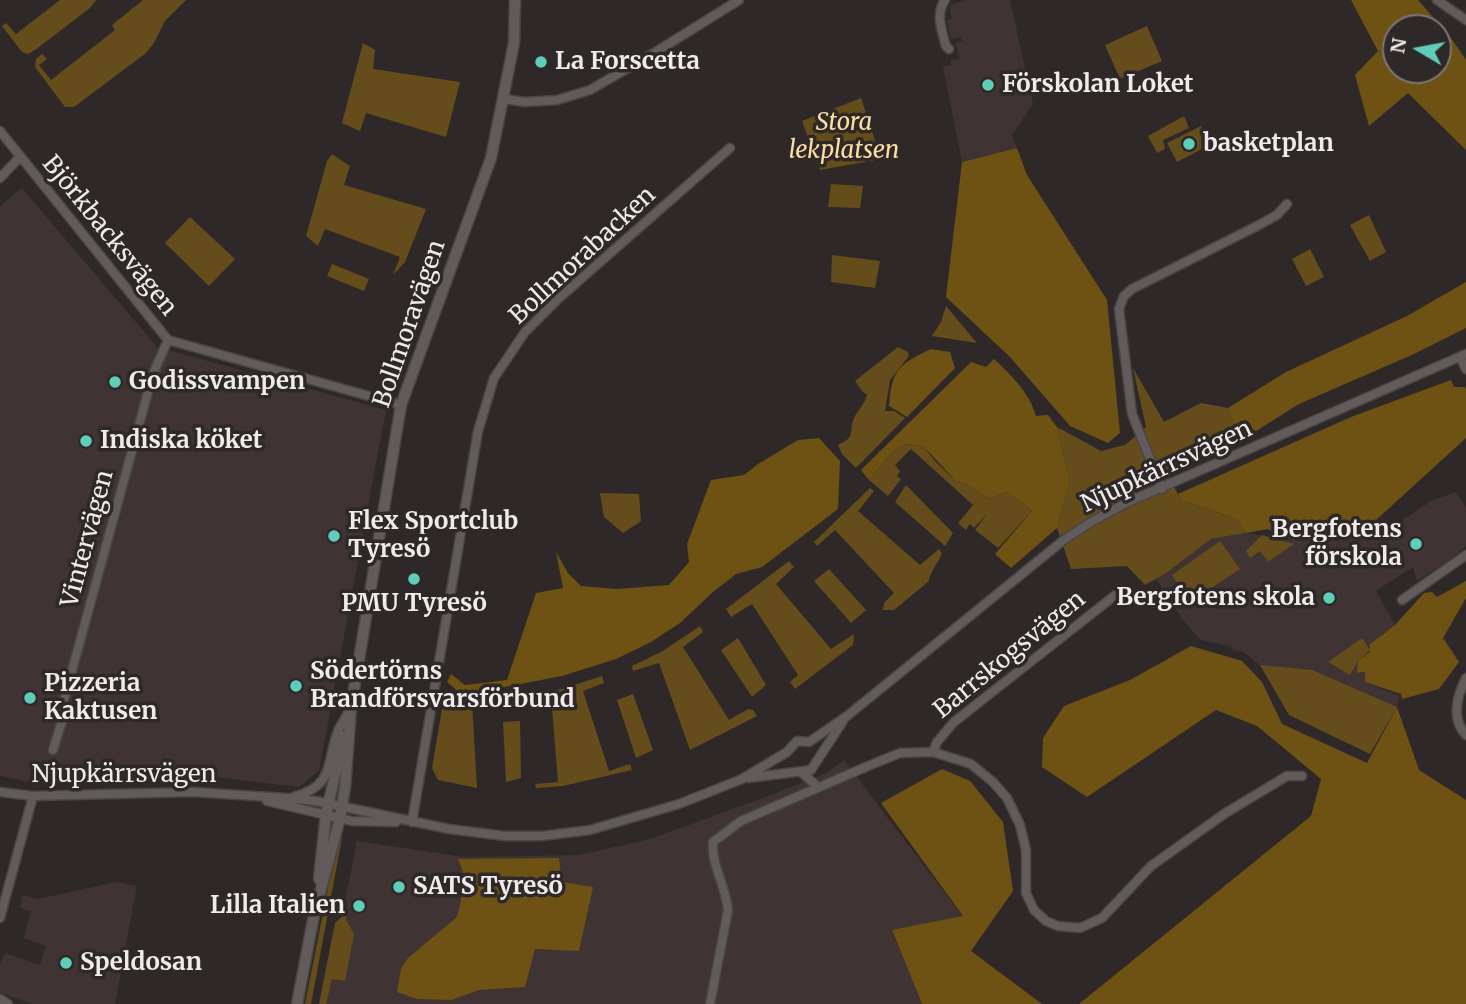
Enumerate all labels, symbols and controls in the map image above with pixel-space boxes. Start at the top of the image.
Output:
north arrow [1382,14,1452,84]
text: N [1385,36,1411,55]
place label: La Forscetta [555,48,700,76]
marker: La Forscetta [533,54,549,70]
place label: Förskolan Loket [1002,71,1194,99]
marker: Förskolan Loket [980,77,996,93]
park label: Stora lekplatsen [789,109,899,165]
place label: basketplan [1203,130,1334,158]
marker: basketplan [1181,136,1197,152]
street label: Björkbacksvägen [36,150,182,322]
street label: Bollmorabacken [504,181,662,331]
street label: Bollmoravägen [368,236,452,412]
place label: Godissvampen [129,368,305,396]
marker: Godissvampen [107,374,123,390]
street label: Njupkärrsvägen [1077,415,1257,519]
place label: Indiska köket [100,427,262,455]
marker: Indiska köket [78,433,94,449]
street label: Vintervägen [56,467,120,611]
place label: Flex Sportclub Tyresö [348,508,518,564]
place label: Bergfotens förskola [1272,516,1402,572]
marker: Flex Sportclub Tyresö [326,528,342,544]
marker: Bergfotens förskola [1408,536,1424,552]
marker: PMU Tyresö [406,571,422,587]
place label: Bergfotens skola [1116,584,1315,612]
street label: Barrskogsvägen [929,585,1091,725]
place label: PMU Tyresö [341,590,487,618]
marker: Bergfotens skola [1321,590,1337,606]
place label: Södertörns Brandförsvarsförbund [310,658,575,714]
place label: Pizzeria Kaktusen [44,670,157,726]
marker: Södertörns Brandförsvarsförbund [288,678,304,694]
marker: Pizzeria Kaktusen [22,690,38,706]
street label: Njupkärrsvägen [32,761,216,789]
place label: SATS Tyresö [413,873,563,901]
marker: SATS Tyresö [391,879,407,895]
place label: Lilla Italien [210,892,345,920]
marker: Lilla Italien [351,898,367,914]
place label: Speldosan [80,949,202,977]
marker: Speldosan [58,955,74,971]

